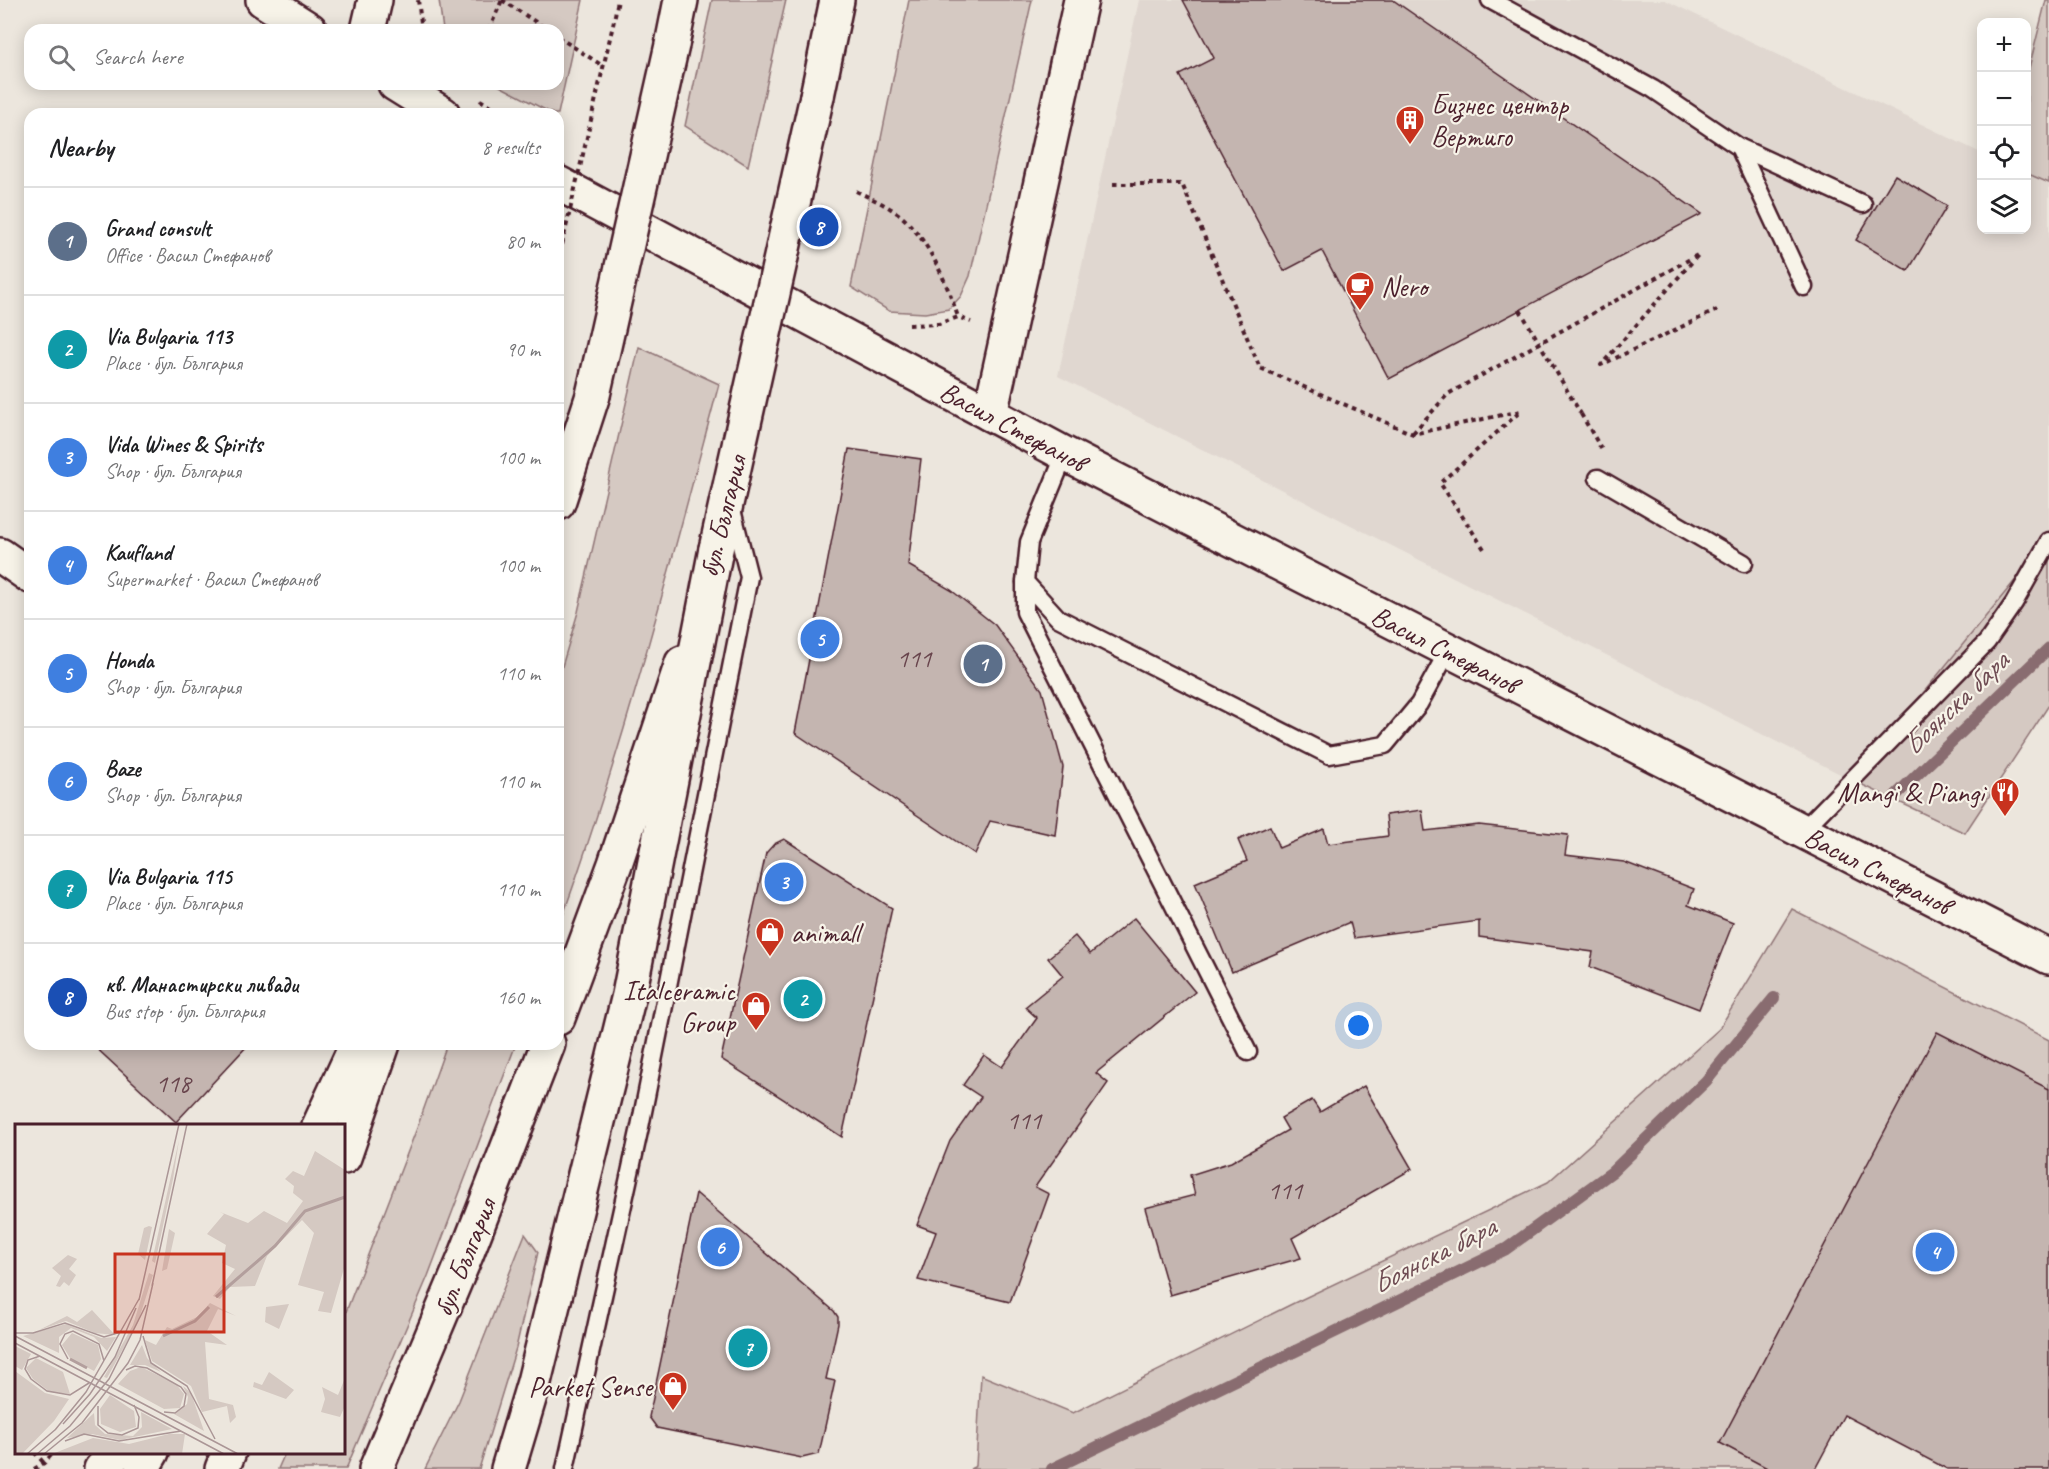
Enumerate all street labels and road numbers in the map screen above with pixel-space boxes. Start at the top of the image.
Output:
street label: Васил Стефанов [934,373,1096,482]
street label: бул. България [691,450,755,580]
street label: Васил Стефанов [1366,598,1529,704]
street label: Васил Стефанов [1799,819,1962,925]
street label: бул. България [425,1191,505,1321]

